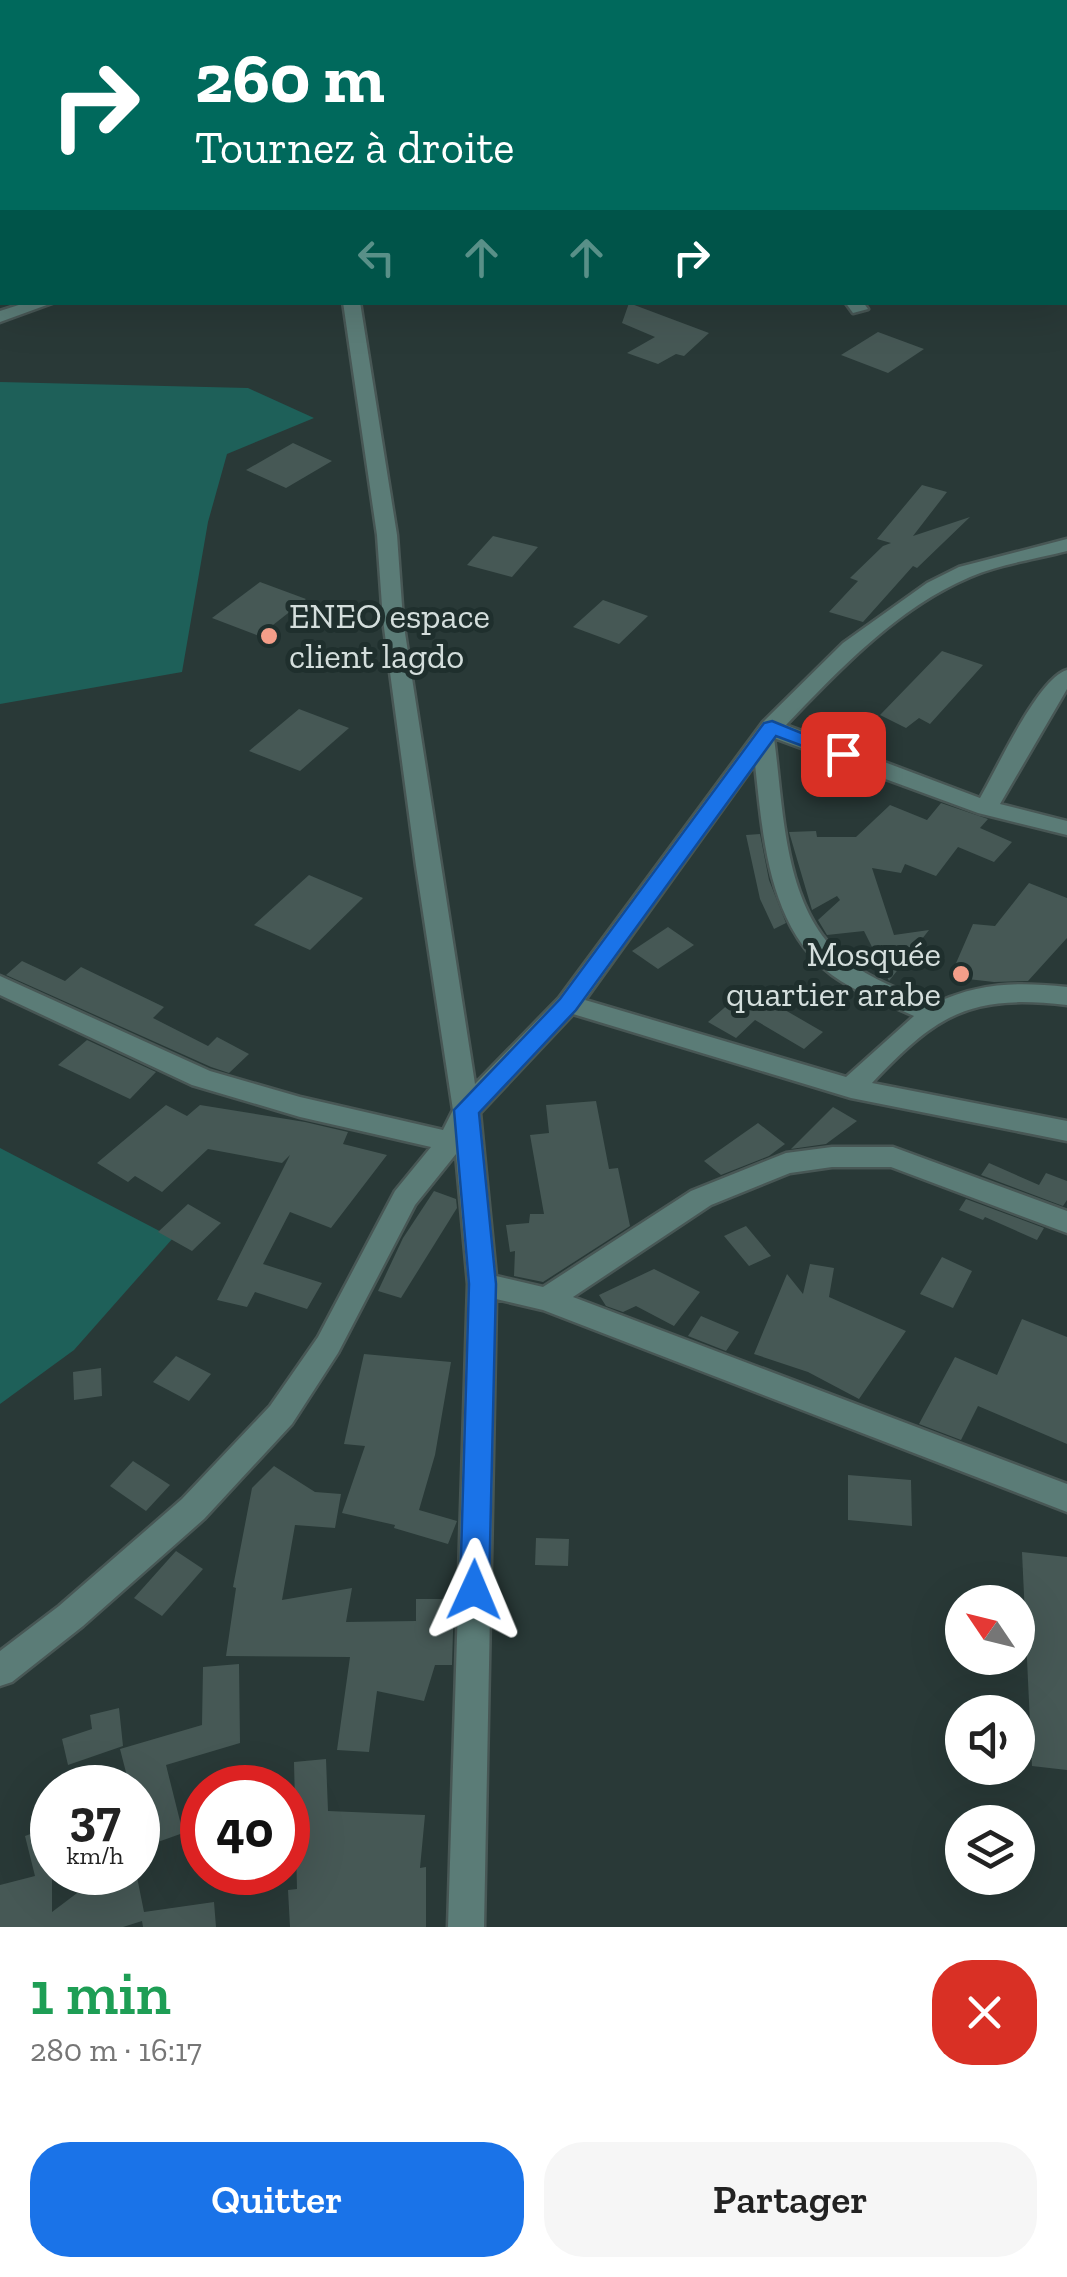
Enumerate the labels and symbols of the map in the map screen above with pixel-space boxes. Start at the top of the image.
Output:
place label: ENEO espace client lagdo [289,595,490,677]
marker: ENEO espace client lagdo [258,625,280,647]
pin [801,712,886,797]
place label: Mosquée quartier arabe [726,933,941,1015]
marker: Mosquée quartier arabe [950,963,972,985]
position arrow [422,1538,526,1642]
north arrow [945,1585,1035,1675]
speed limit sign: 40 [180,1765,310,1895]

